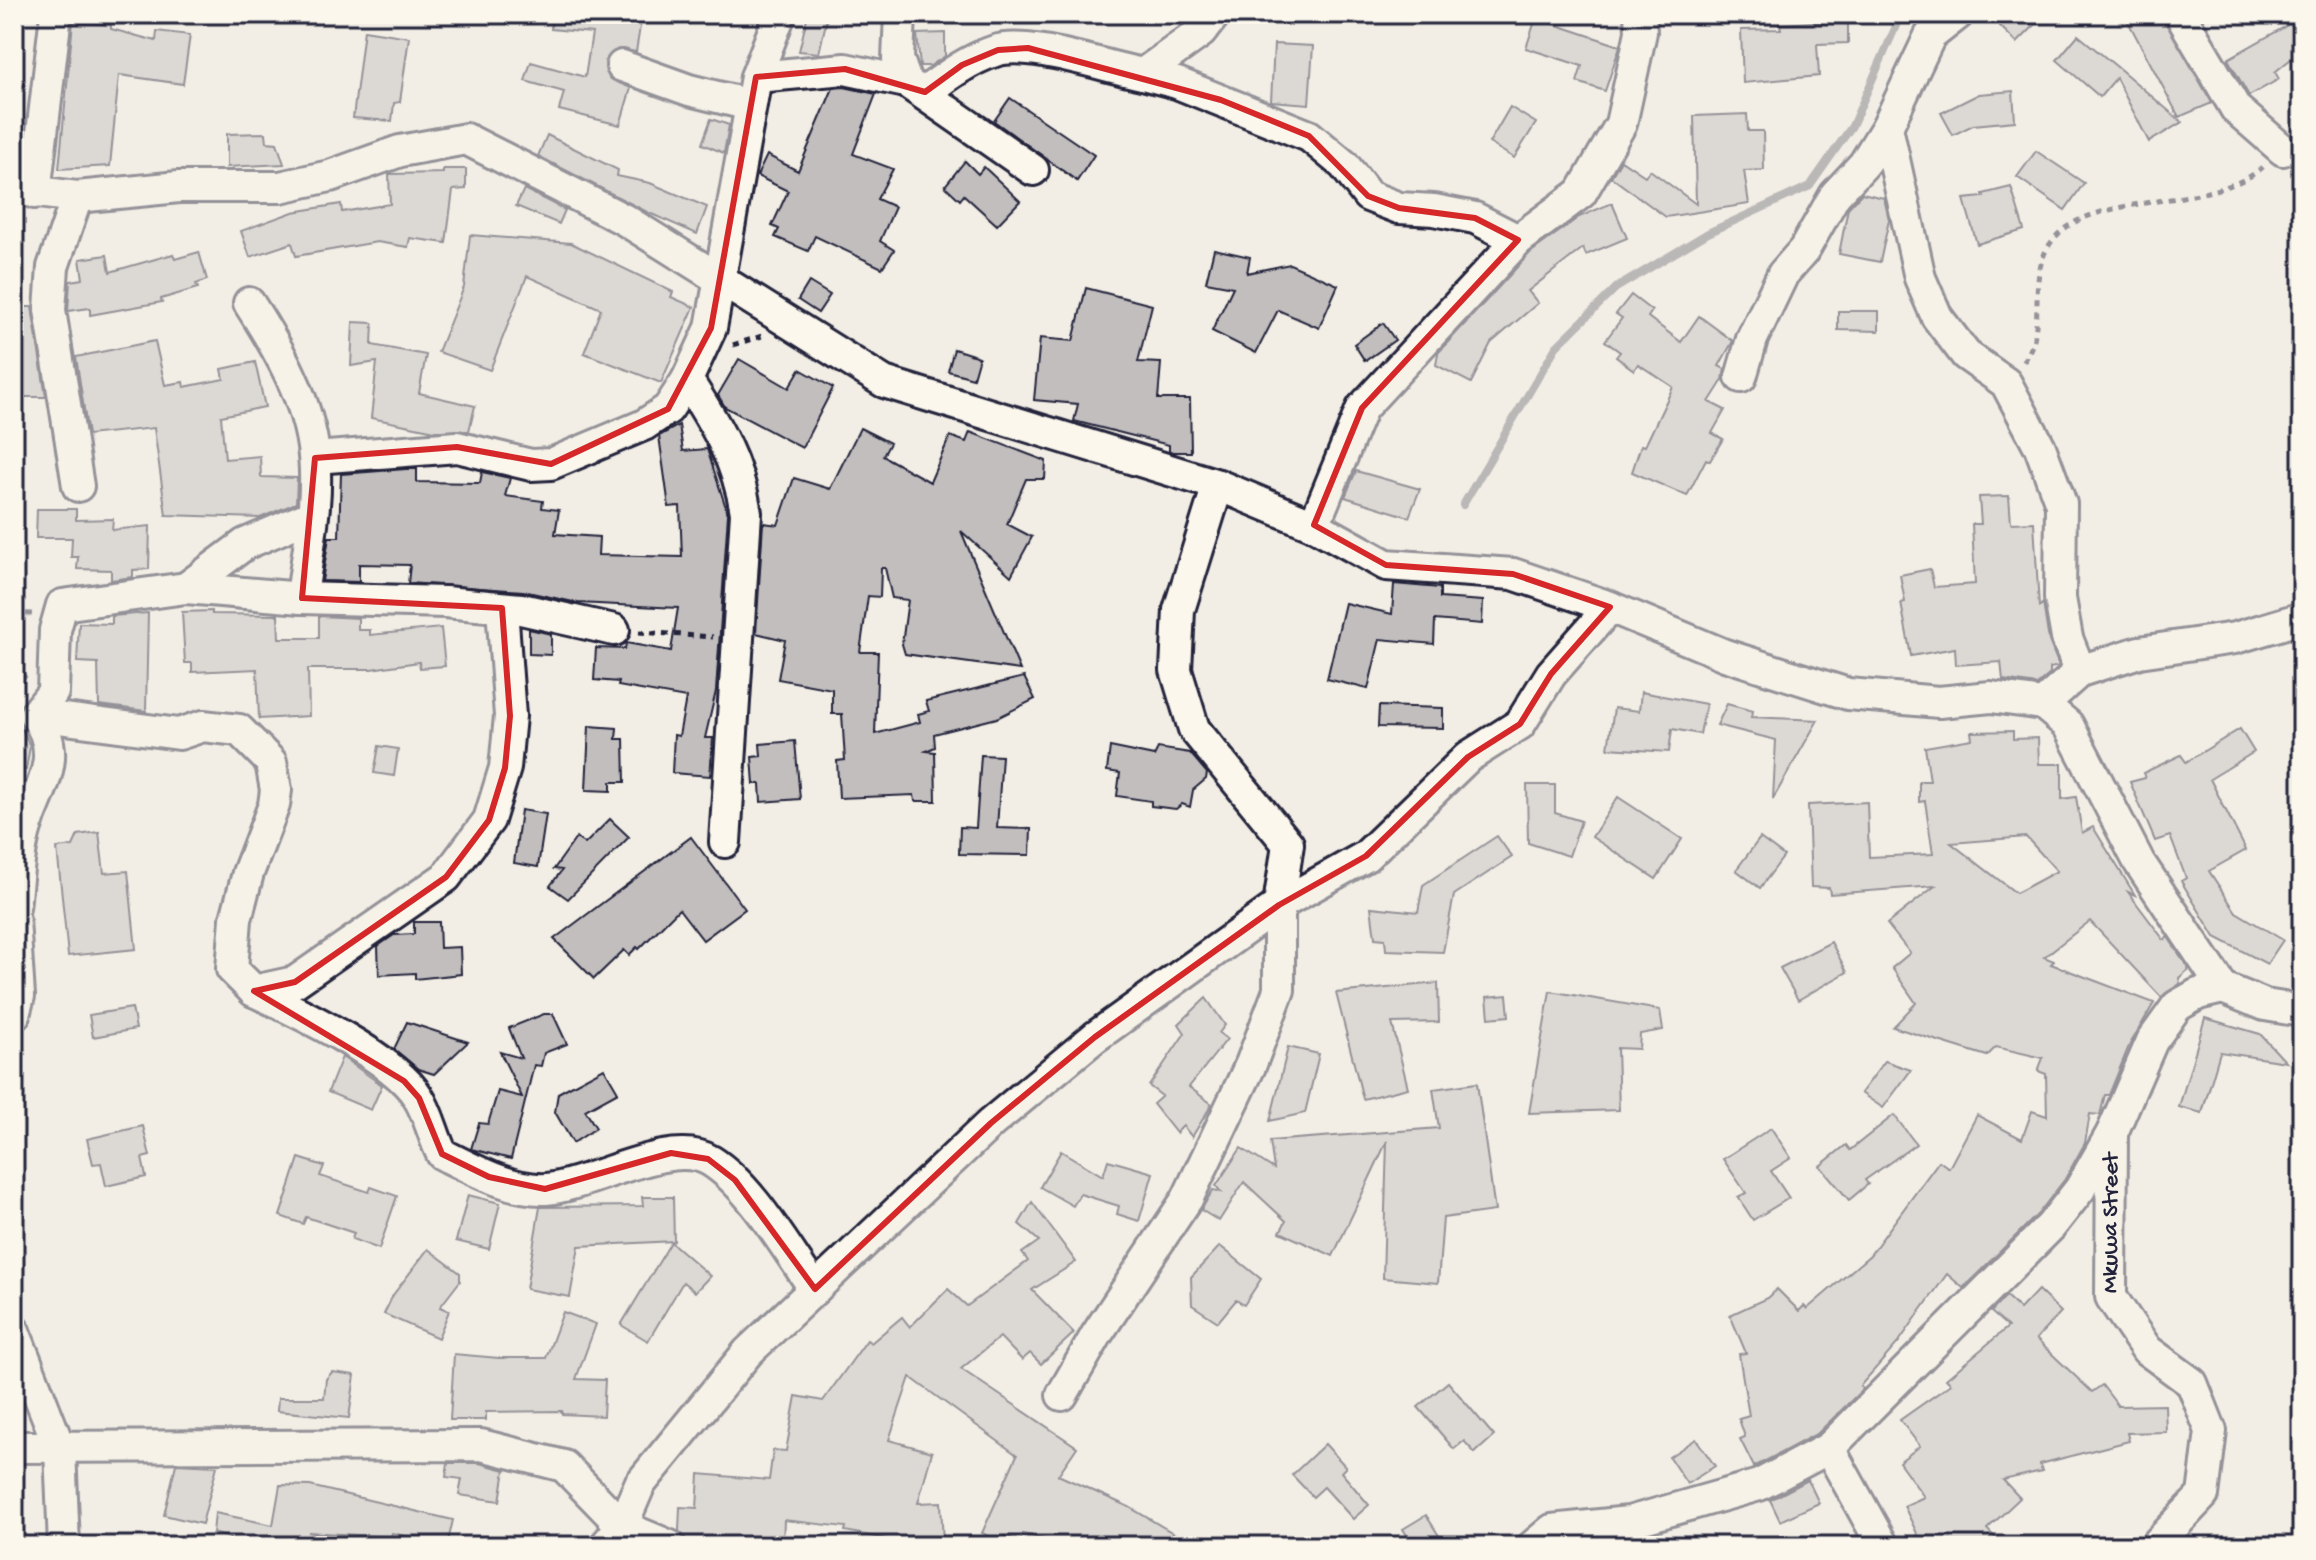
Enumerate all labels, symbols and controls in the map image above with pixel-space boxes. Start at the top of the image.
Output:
street label: Mkuwa Street [2097,1151,2126,1293]

